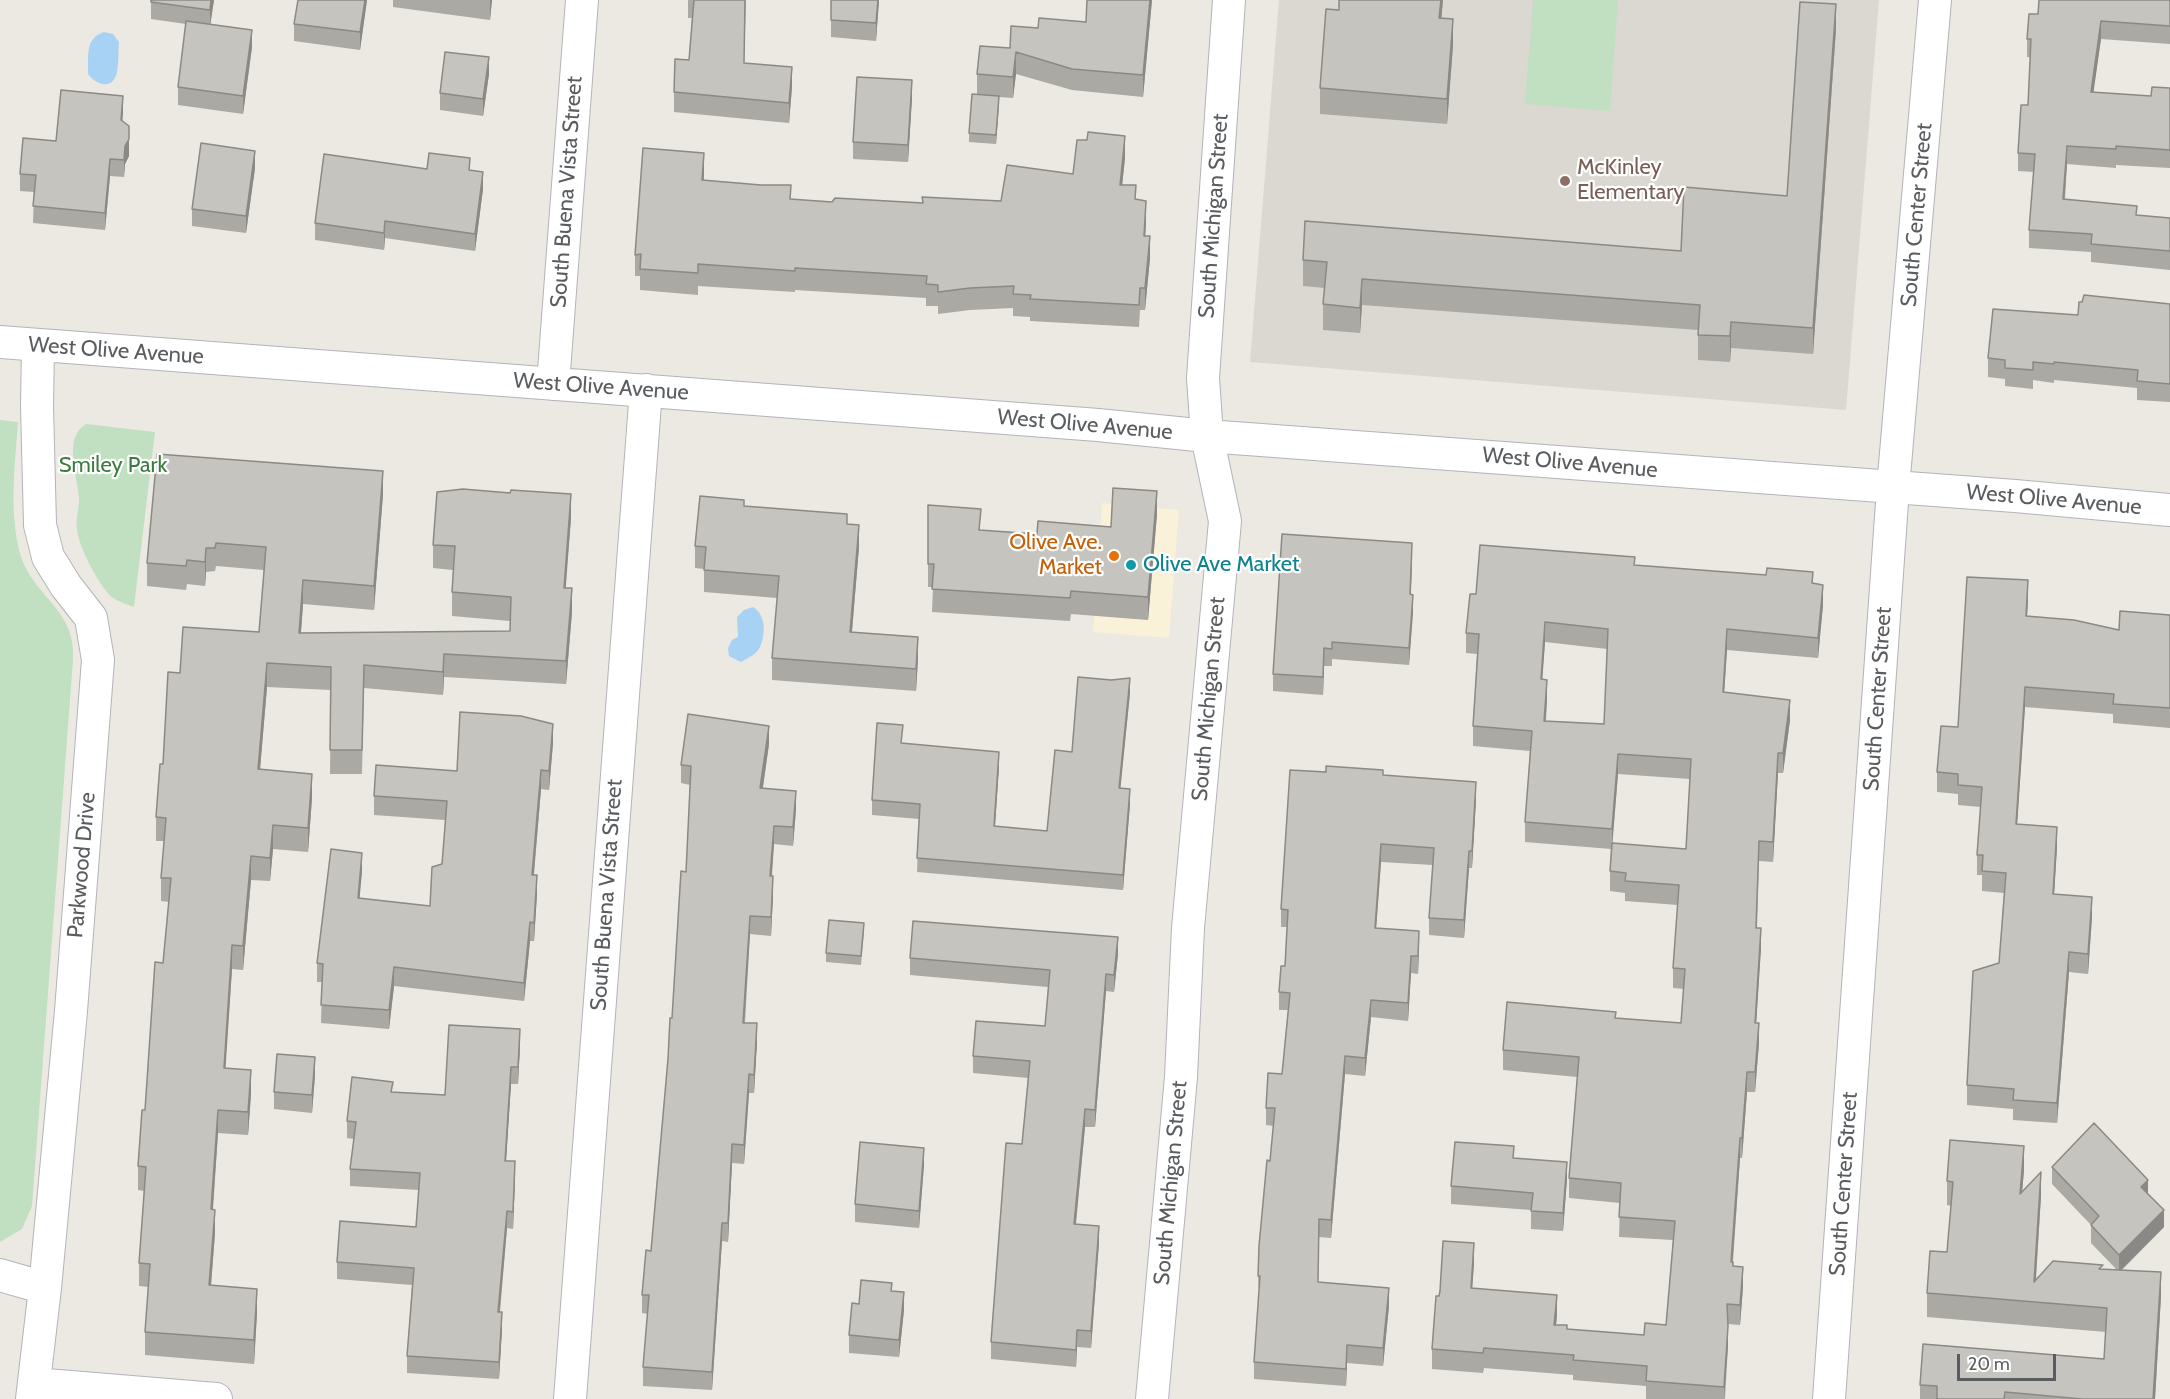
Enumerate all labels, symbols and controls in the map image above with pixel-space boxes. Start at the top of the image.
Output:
street label: South Buena Vista Street [546,75,588,309]
street label: South Michigan Street [1194,113,1234,319]
street label: South Center Street [1896,122,1938,308]
place label: McKinley Elementary [1577,155,1684,206]
marker: McKinley Elementary [1558,174,1572,188]
street label: West Olive Avenue [27,332,205,370]
street label: West Olive Avenue [512,368,690,406]
street label: West Olive Avenue [996,404,1174,446]
street label: West Olive Avenue [1481,442,1659,484]
park label: Smiley Park [59,453,167,479]
street label: West Olive Avenue [1965,479,2143,521]
place label: Olive Ave. Market [1009,530,1102,582]
marker: Olive Ave. Market [1107,549,1121,563]
place label: Olive Ave Market [1143,552,1299,578]
marker: Olive Ave Market [1124,558,1138,572]
street label: South Michigan Street [1187,596,1231,802]
street label: South Center Street [1858,606,1898,792]
street label: South Buena Vista Street [586,778,628,1012]
street label: Parkwood Drive [62,791,102,939]
street label: South Michigan Street [1149,1080,1193,1286]
street label: South Center Street [1824,1091,1864,1277]
scale bar [1960,1342,2059,1380]
text: 20 m [1968,1353,2010,1375]

